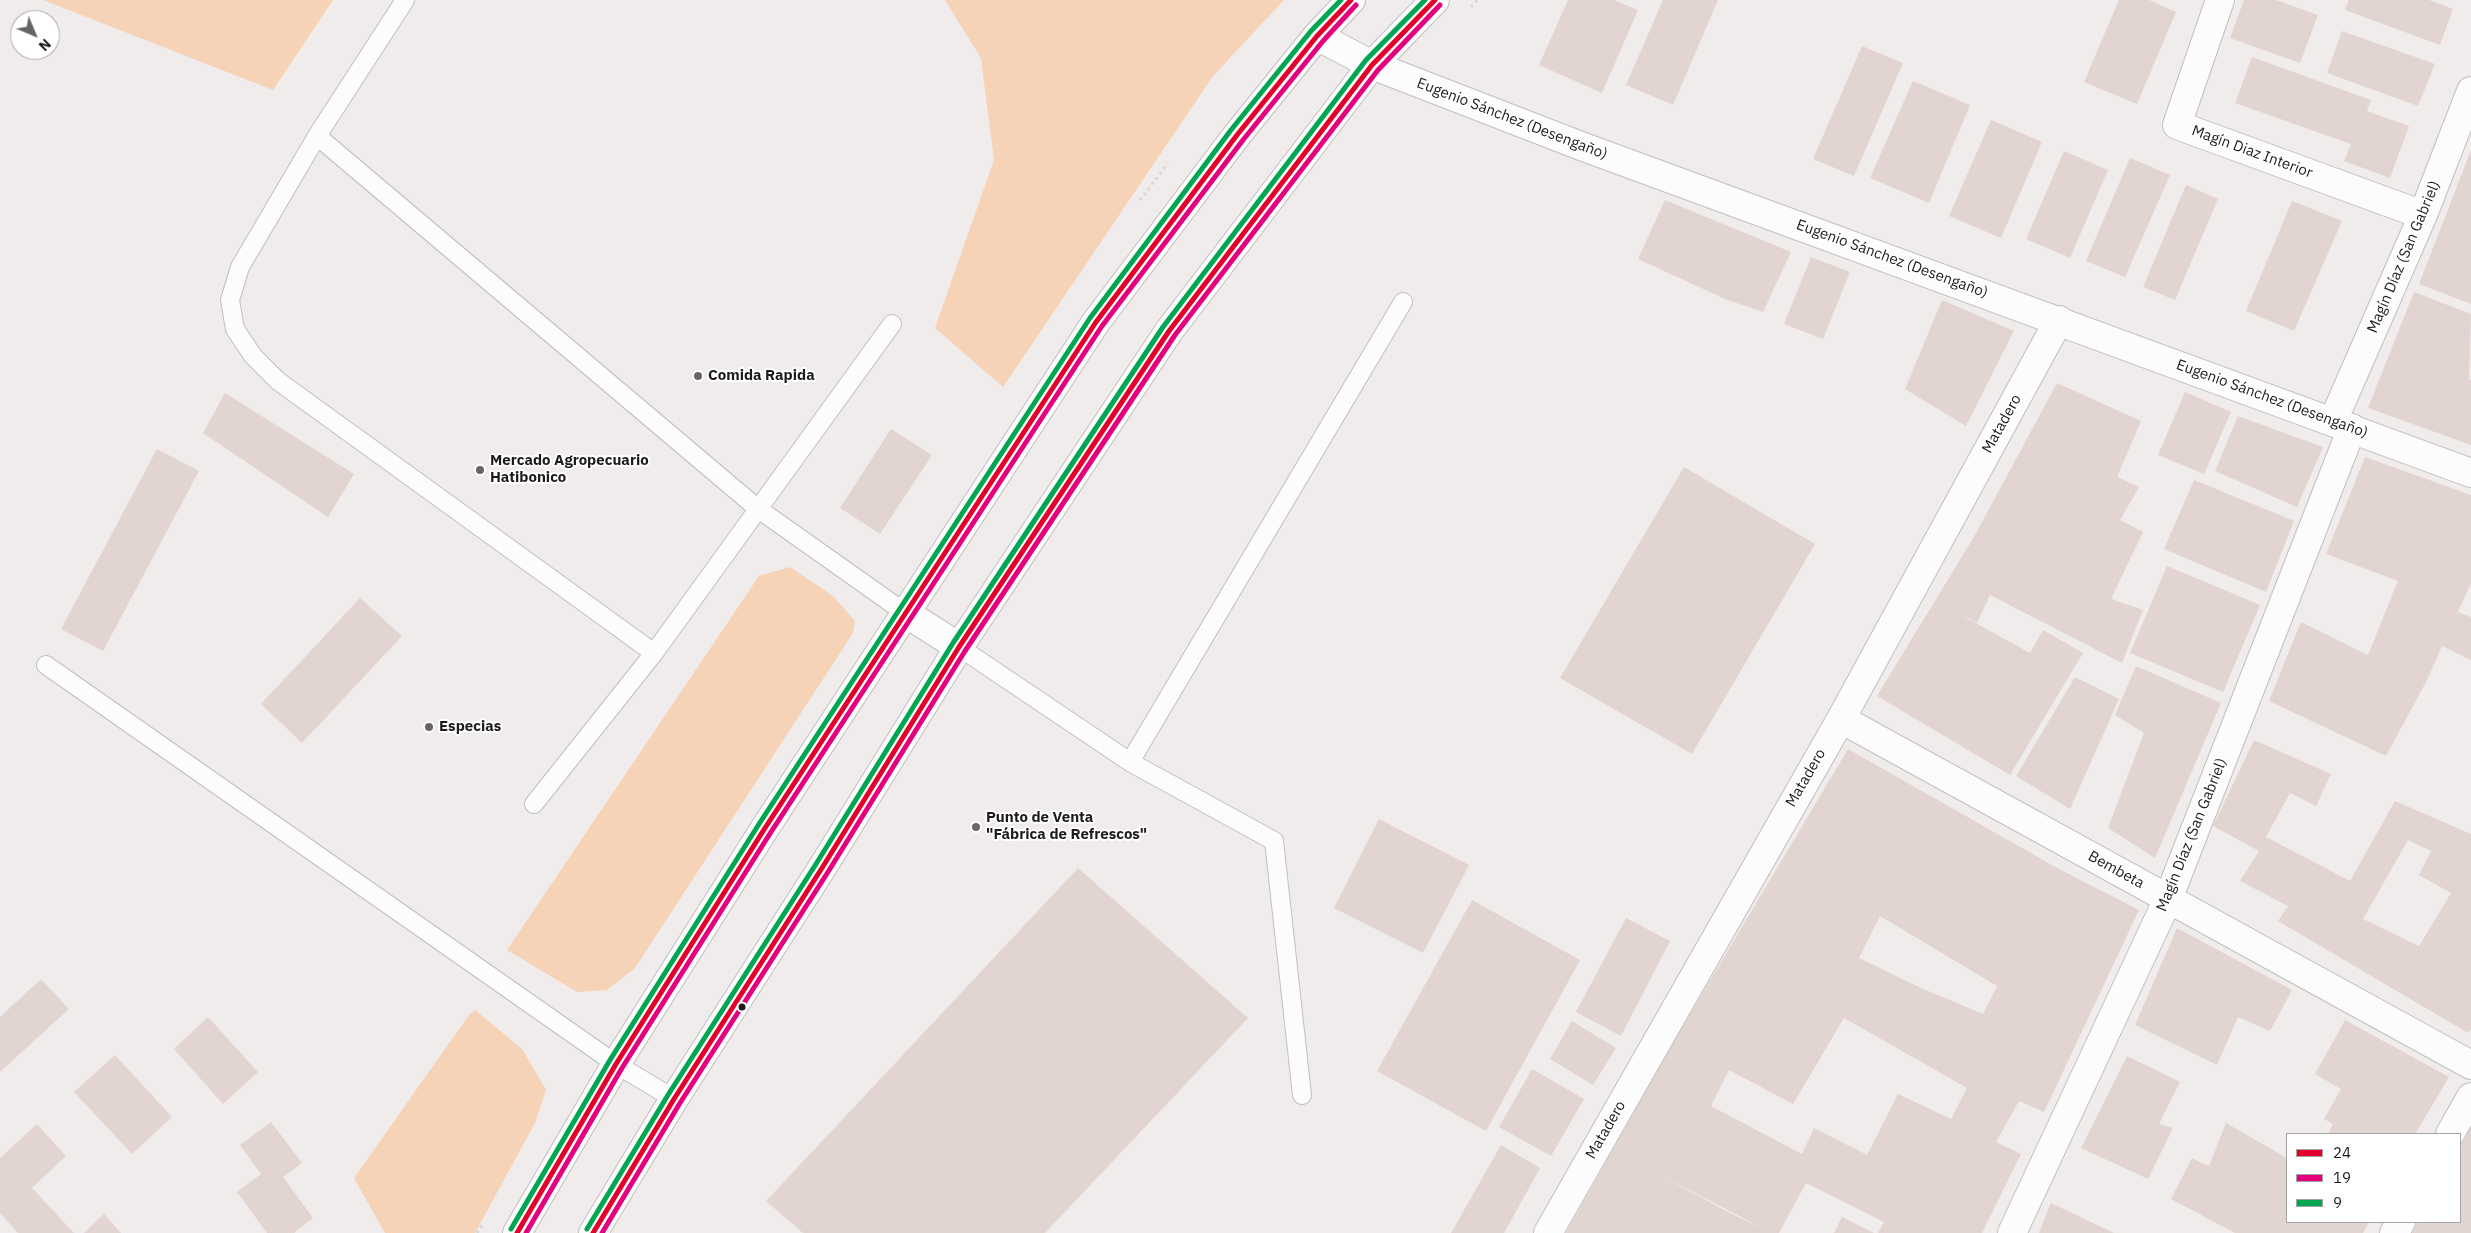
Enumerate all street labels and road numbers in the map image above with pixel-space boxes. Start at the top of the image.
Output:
street label: Eugenio Sánchez (Desengaño) [1414,74,1610,164]
street label: Magín Diaz Interior [2189,122,2315,182]
street label: Magín Díaz (San Gabriel) [2364,178,2444,336]
street label: Eugenio Sánchez (Desengaño) [1794,216,1990,302]
street label: Eugenio Sánchez (Desengaño) [2174,356,2370,442]
street label: Matadero [1979,392,2025,456]
street label: Matadero [1782,746,1830,810]
street label: Magín Díaz (San Gabriel) [2153,756,2231,914]
street label: Bembeta [2085,847,2147,893]
street label: Matadero [1582,1098,1630,1162]

